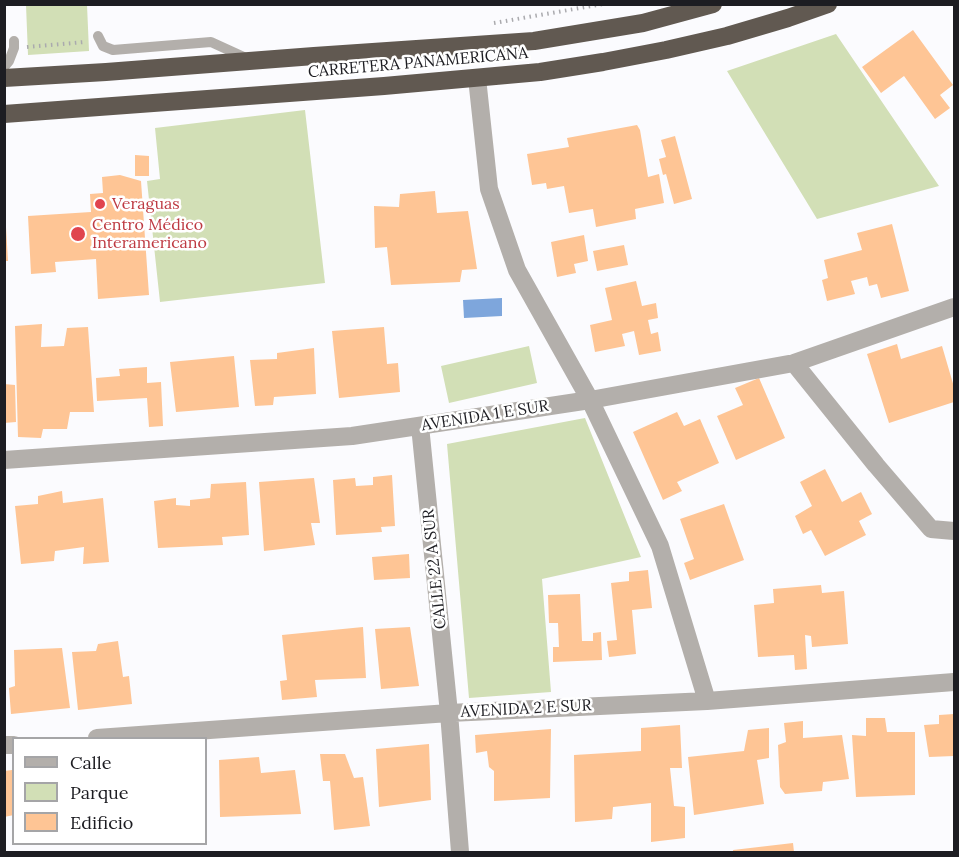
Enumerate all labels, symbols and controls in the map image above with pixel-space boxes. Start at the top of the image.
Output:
street label: CARRETERA PANAMERICANA [307,44,529,82]
place label: Veraguas [112,194,180,214]
marker: Veraguas [93,197,107,211]
place label: Centro Médico Interamericano [92,215,207,253]
marker: Centro Médico Interamericano [69,225,87,243]
street label: AVENIDA 1 E SUR [420,396,550,436]
street label: CALLE 22 A SUR [419,508,451,630]
street label: AVENIDA 2 E SUR [460,696,592,722]
legend [12,737,207,845]
text: Calle [70,751,111,774]
text: Parque [70,781,129,804]
text: Edificio [70,811,133,834]

